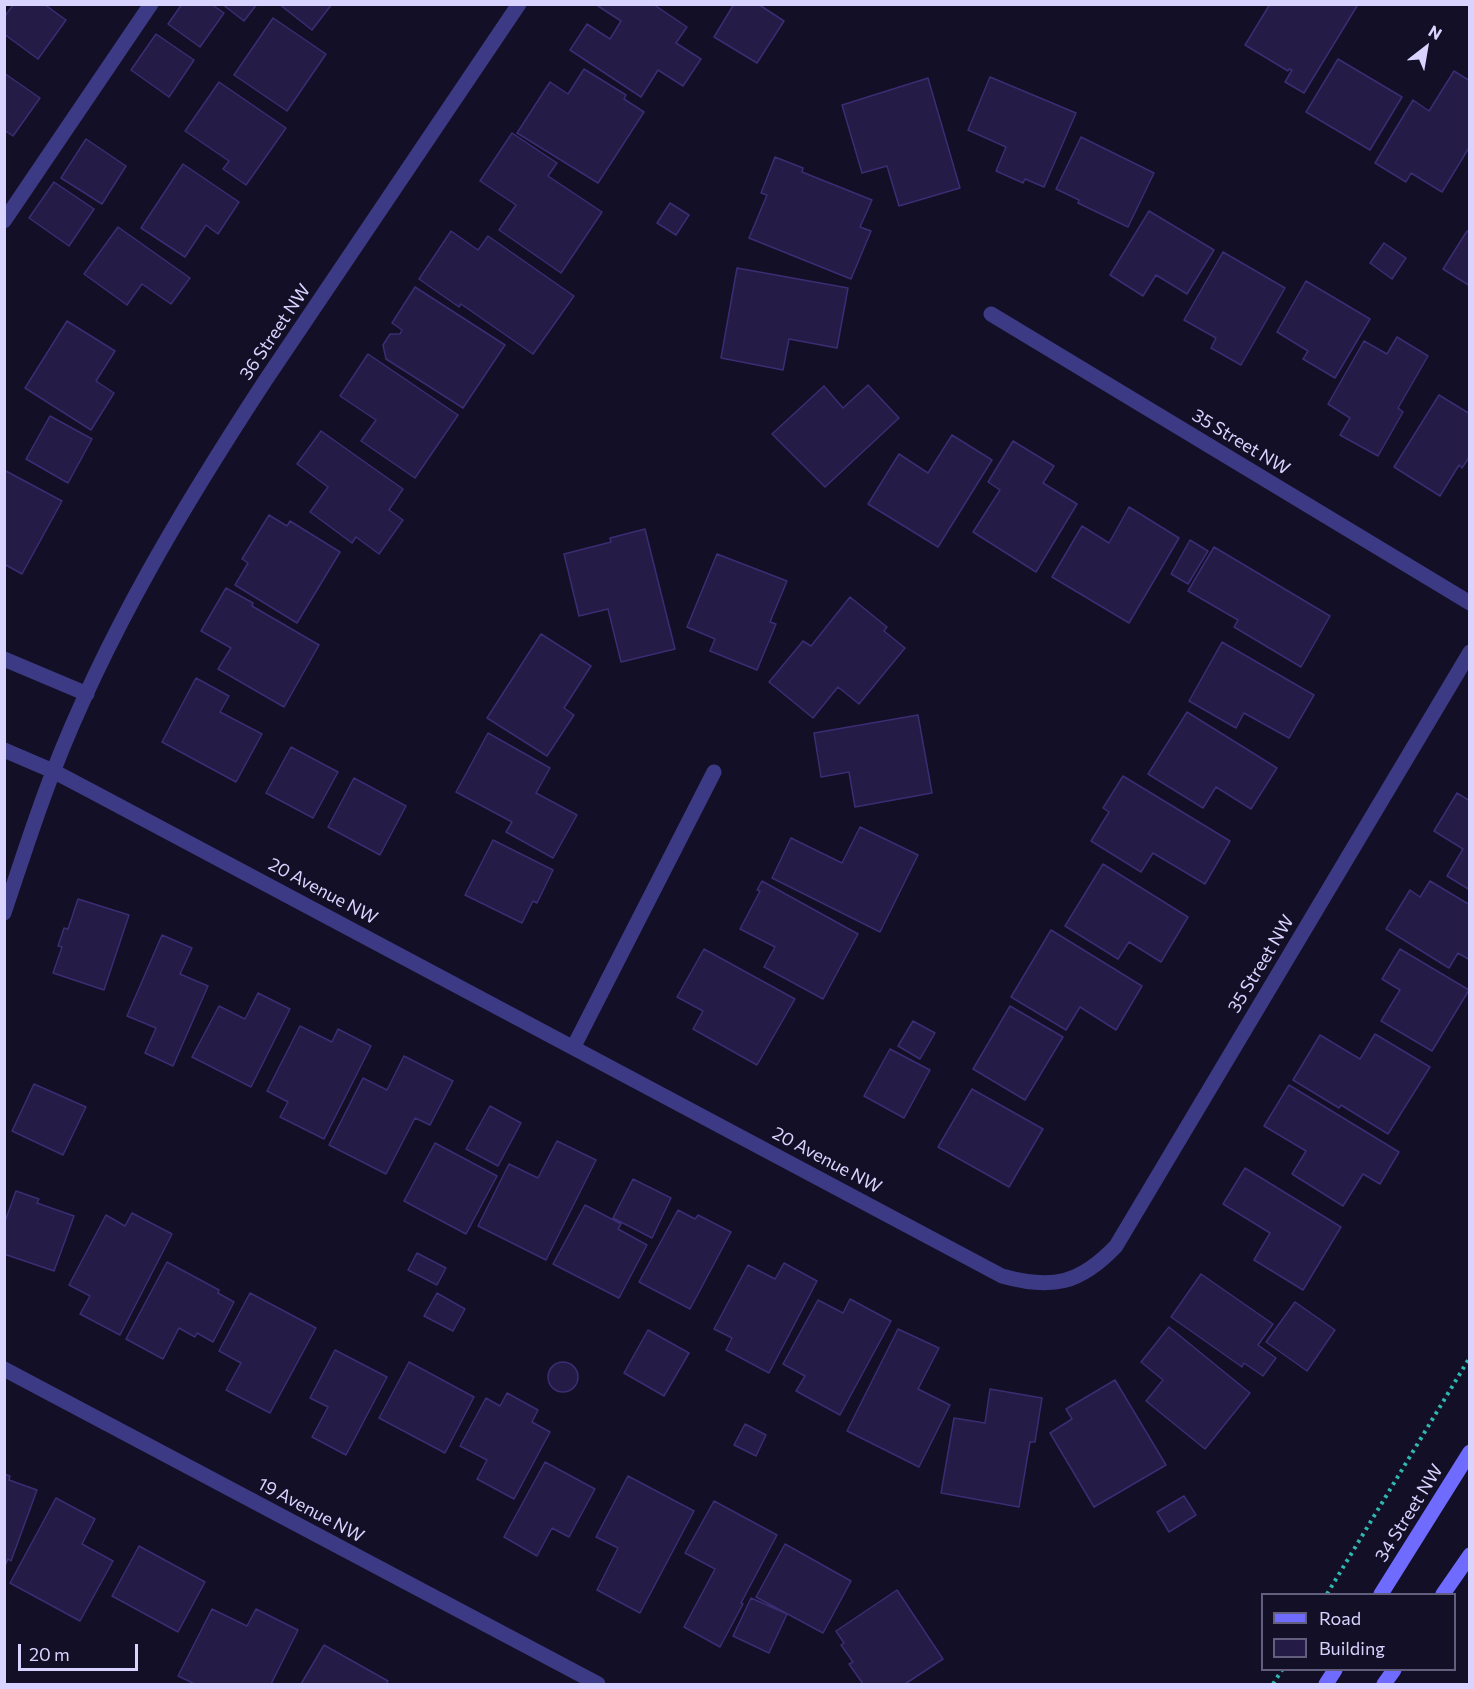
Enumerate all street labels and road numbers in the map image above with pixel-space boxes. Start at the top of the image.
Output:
street label: 36 Street NW [235,280,315,384]
street label: 35 Street NW [1188,404,1294,480]
street label: 20 Avenue NW [265,853,381,929]
street label: 35 Street NW [1223,911,1299,1017]
street label: 20 Avenue NW [769,1122,885,1198]
street label: 34 Street NW [1370,1460,1448,1566]
street label: 19 Avenue NW [254,1473,368,1547]

